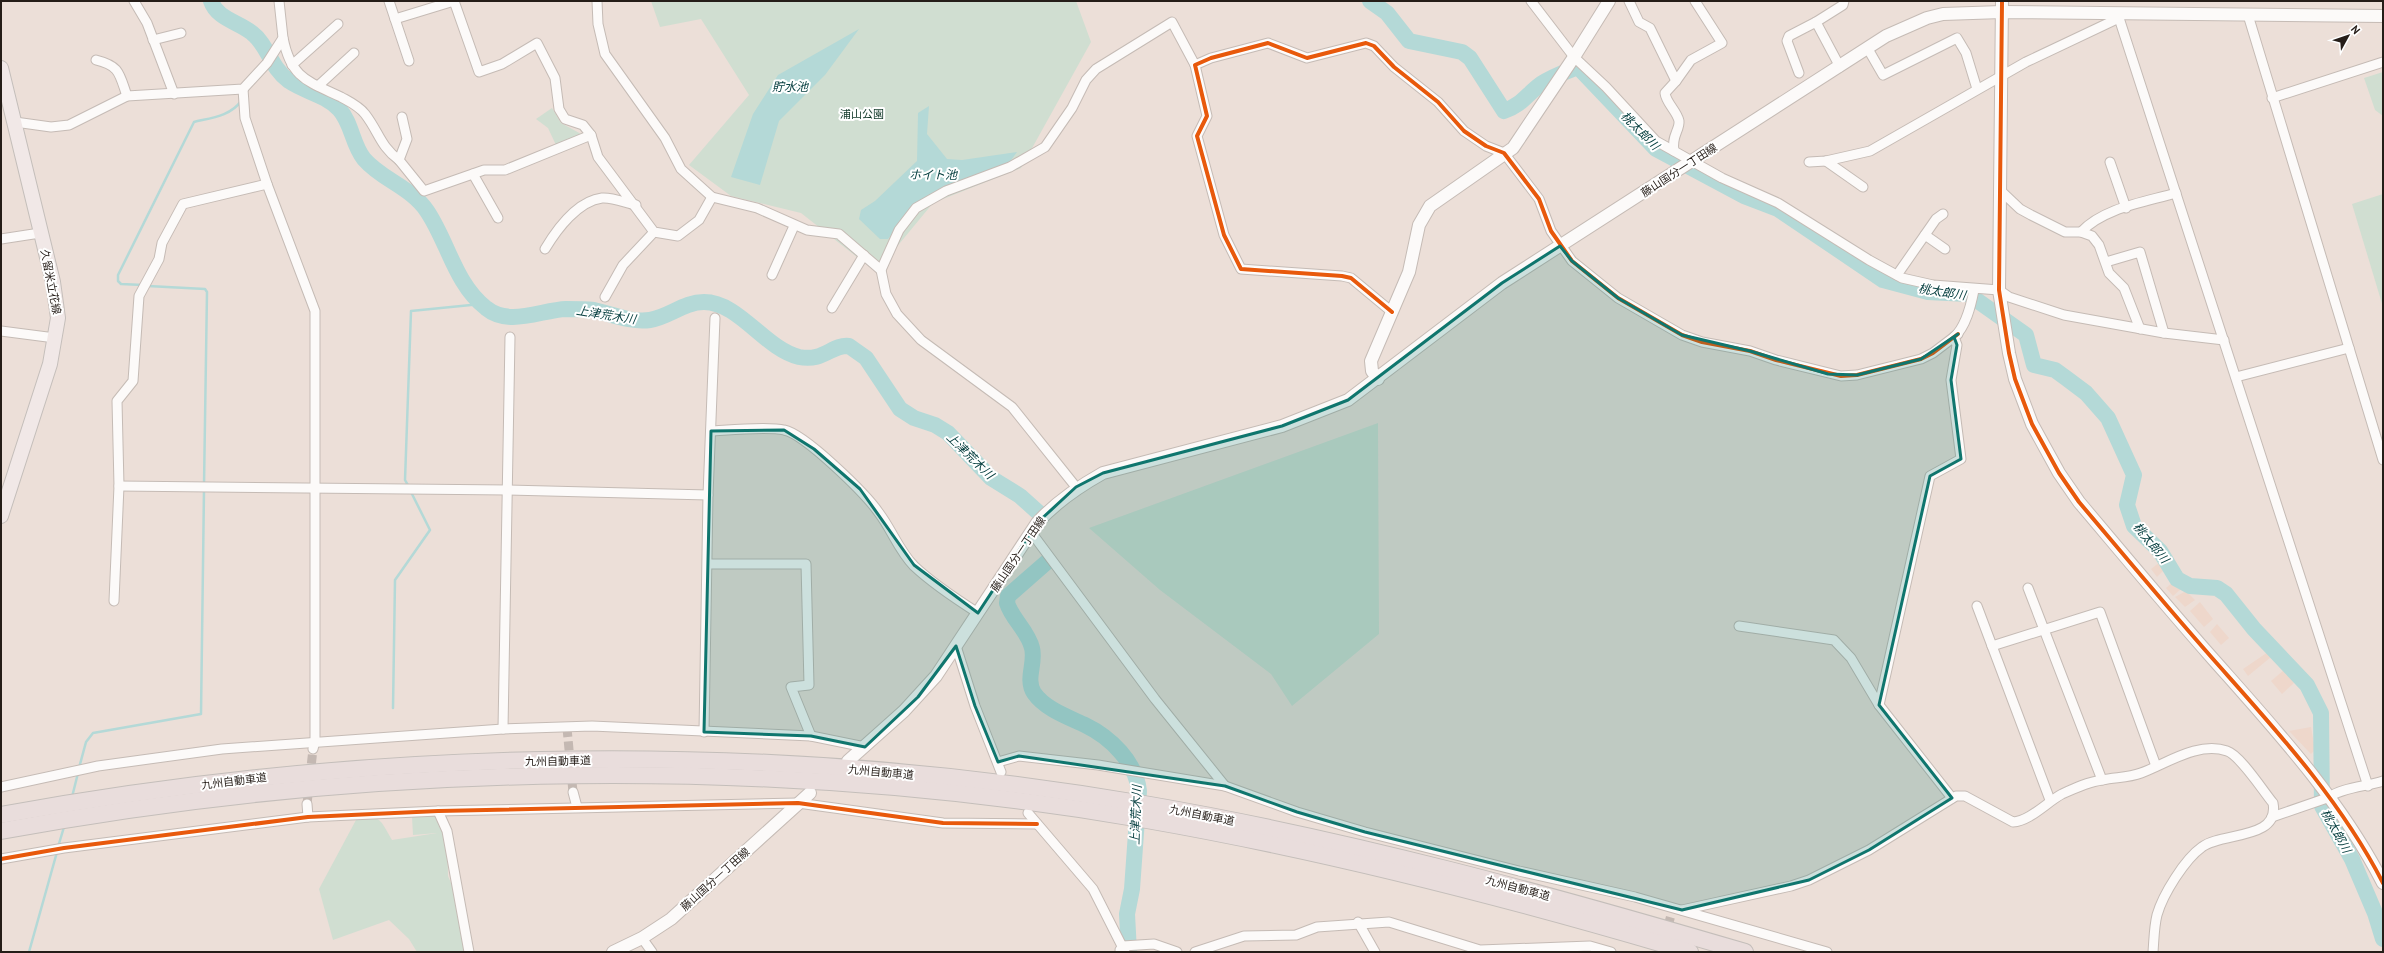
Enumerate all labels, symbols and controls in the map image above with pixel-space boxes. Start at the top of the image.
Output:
north arrow [2328,16,2368,56]
text: N [2348,22,2363,37]
water label: 貯水池 [772,79,809,94]
park label: 浦山公園 [840,107,884,121]
water label: 桃太郎川 [1618,108,1664,154]
street label: 藤山国分一丁田線 [1638,140,1720,200]
water label: ホイト池 [909,167,958,182]
street label: 久留米立花線 [38,248,64,316]
water label: 桃太郎川 [1917,280,1969,303]
water label: 上津荒木川 [575,302,639,327]
water label: 上津荒木川 [944,429,999,483]
street label: 藤山国分一丁田線 [988,514,1048,594]
water label: 桃太郎川 [2130,519,2174,568]
street label: 九州自動車道 [525,753,591,769]
street label: 九州自動車道 [848,762,914,782]
street label: 九州自動車道 [200,770,268,792]
water label: 上津荒木川 [1127,783,1144,845]
street label: 九州自動車道 [1168,802,1236,828]
water label: 桃太郎川 [2318,806,2356,857]
street label: 藤山国分一丁田線 [678,844,752,914]
street label: 九州自動車道 [1484,873,1552,903]

